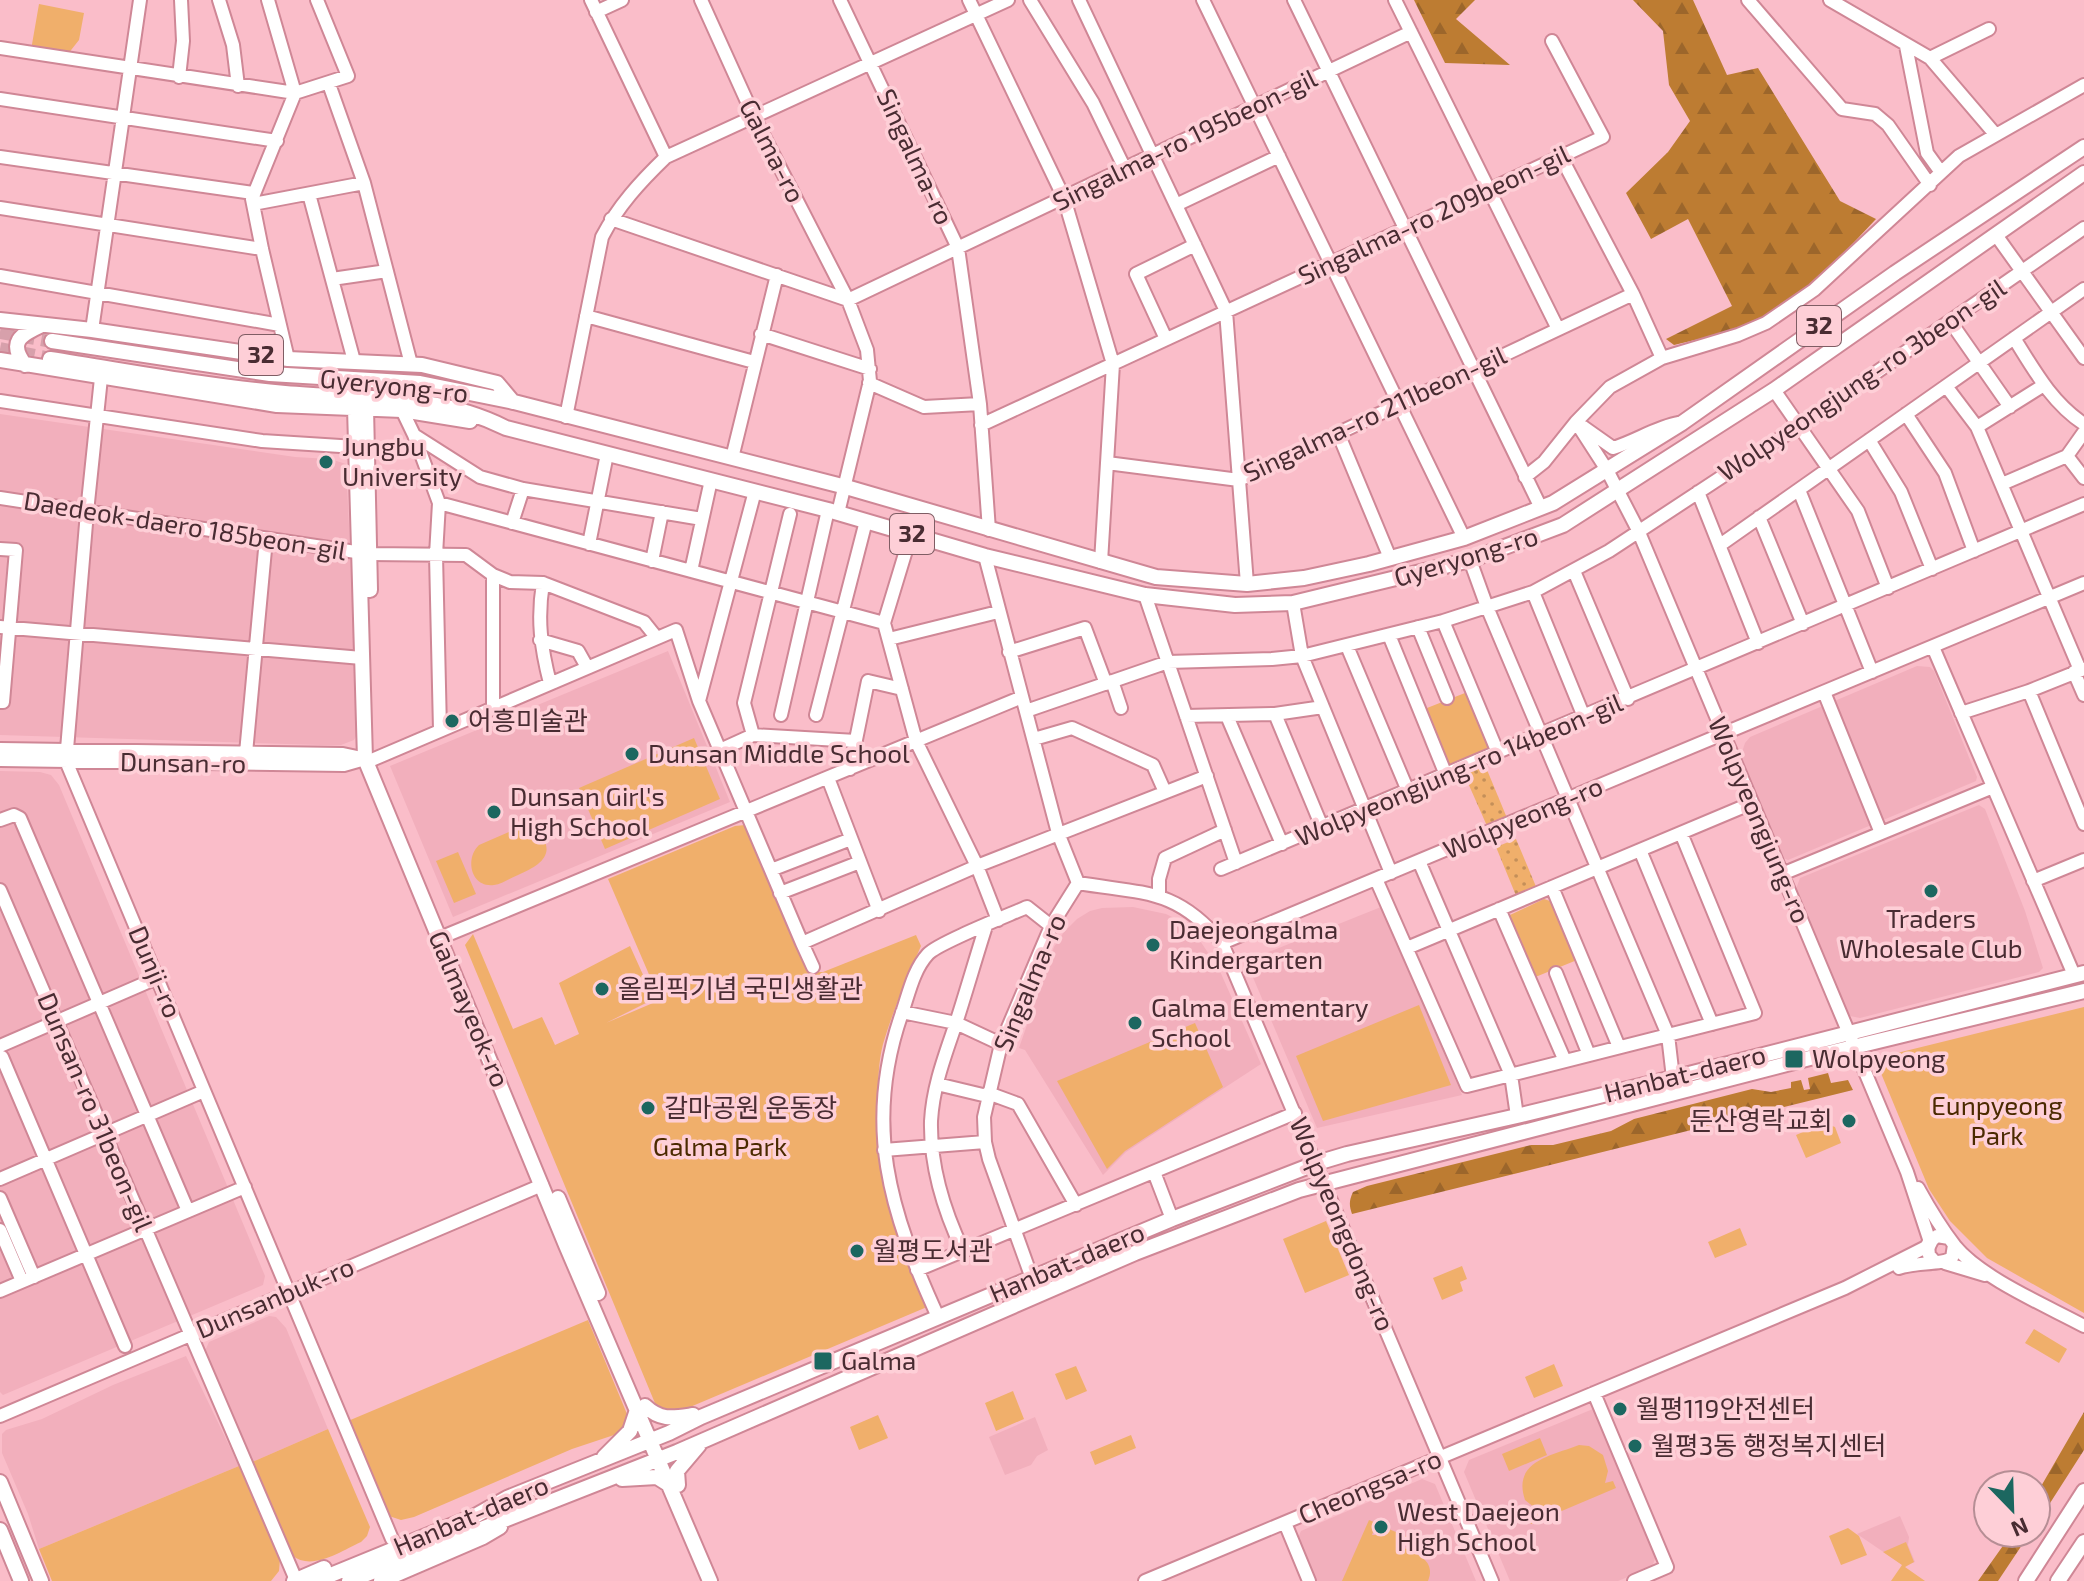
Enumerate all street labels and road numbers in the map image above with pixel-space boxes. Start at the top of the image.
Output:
street label: Singalma-ro 195beon-gil [1047,61,1322,216]
street label: Singalma-ro [871,84,961,229]
street label: Galma-ro [734,93,813,207]
street label: Singalma-ro 209beon-gil [1293,137,1574,290]
street label: Wolpyeongjung-ro 3beon-gil [1711,271,2011,487]
road number: 32 [1797,306,1841,346]
road number: 32 [239,335,283,375]
street label: Singalma-ro 211beon-gil [1238,338,1511,487]
street label: Gyeryong-ro [319,361,470,408]
street label: Daedeok-daero 185beon-gil [22,484,349,565]
road number: 32 [890,514,934,554]
street label: Gyeryong-ro [1390,519,1541,592]
street label: Wolpyeongjung-ro 14beon-gil [1290,685,1627,852]
street label: Wolpyeongjung-ro [1703,712,1818,927]
street label: Dunsan-ro [120,745,246,778]
street label: Wolpyeong-ro [1438,769,1607,864]
street label: Singalma-ro [986,909,1071,1056]
street label: Dunji-ro [123,921,190,1022]
street label: Galmayeok-ro [424,926,517,1091]
street label: Dunsan-ro 31beon-gil [32,988,161,1236]
street label: Hanbat-daero [1601,1038,1769,1108]
street label: Wolpyeongdong-ro [1284,1112,1402,1335]
street label: Hanbat-daero [984,1215,1149,1308]
street label: Dunsanbuk-ro [191,1249,358,1344]
street label: Cheongsa-ro [1293,1442,1446,1530]
street label: Hanbat-daero [388,1468,553,1561]

